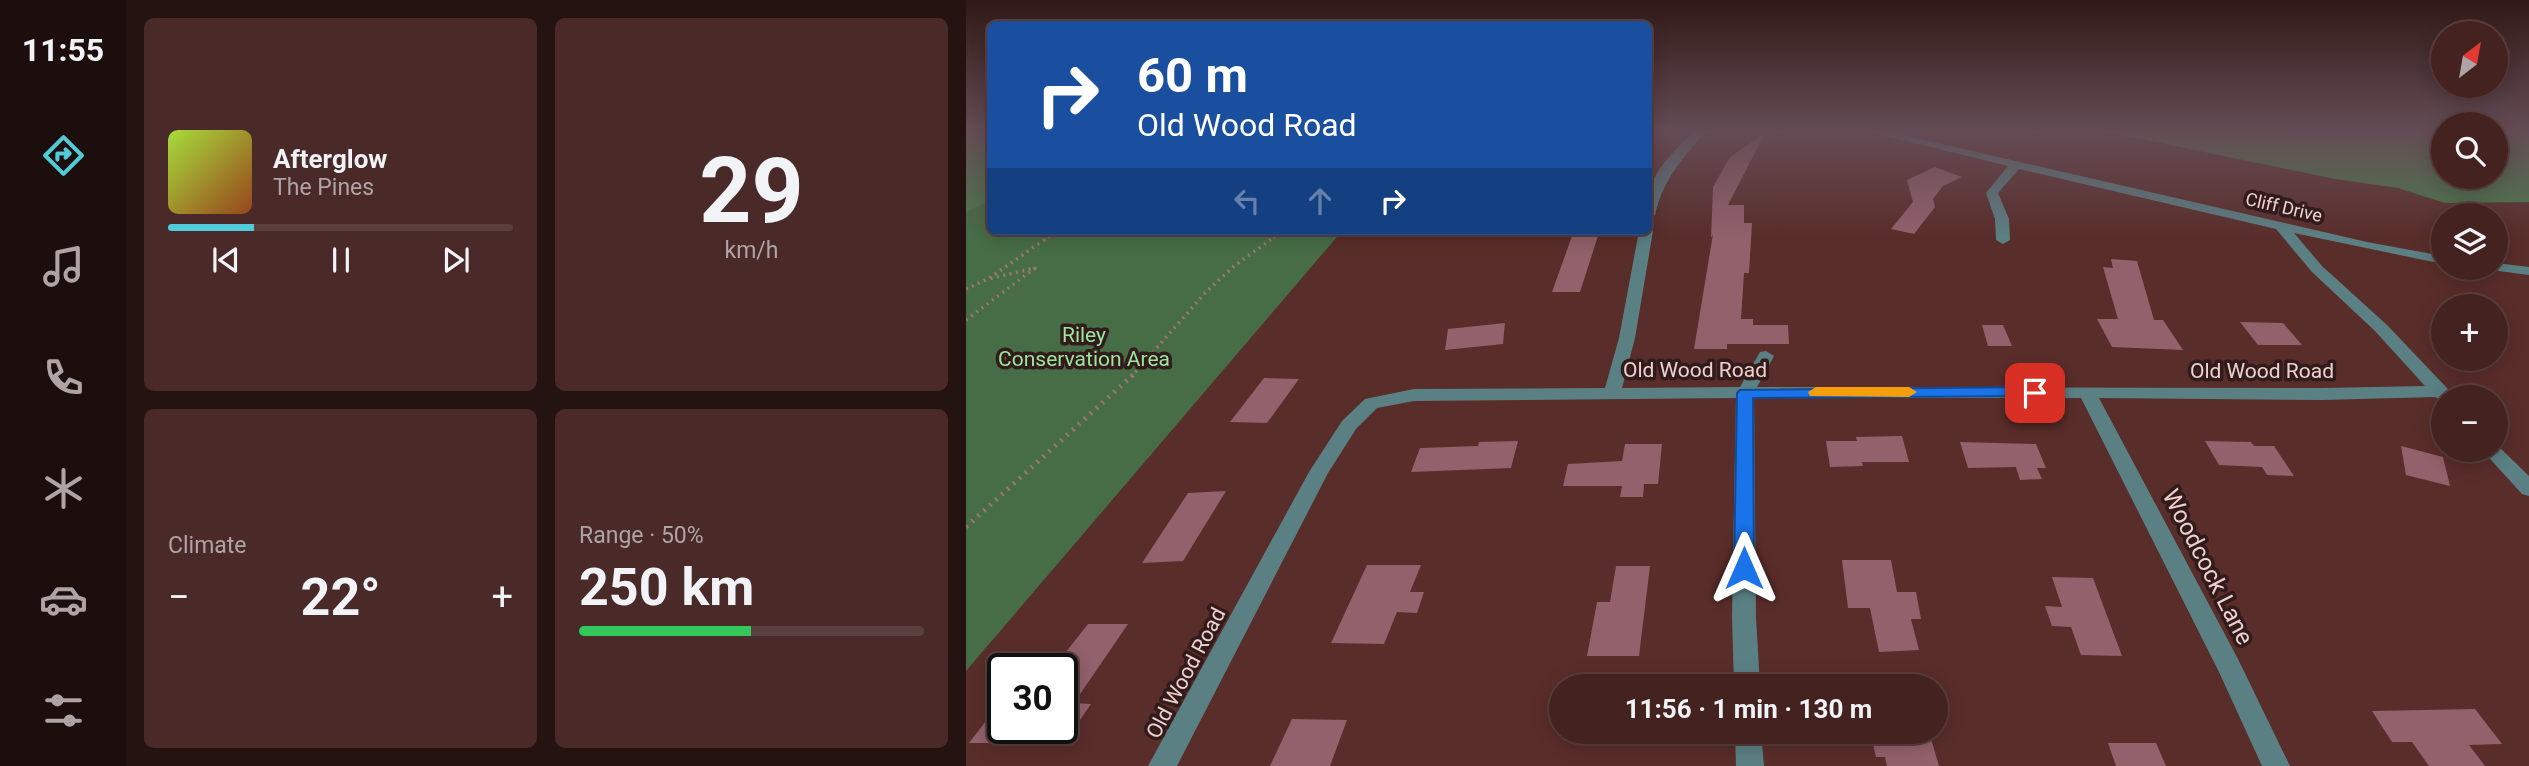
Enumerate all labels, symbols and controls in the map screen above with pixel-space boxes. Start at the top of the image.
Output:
north arrow [2431,21,2508,98]
map controls [2431,21,2508,462]
text: 11:55 [22,31,104,69]
text: 60 m [1137,47,1248,104]
icon: right [1022,49,1113,140]
text: Old Wood Road [1137,106,1357,144]
button: search [2431,112,2508,189]
icon: directions [39,131,88,180]
text: 29 [699,138,804,244]
text: Afterglow [273,144,387,174]
text: The Pines [273,174,374,201]
icon: left [1228,182,1266,220]
icon: ahead [1301,182,1339,220]
icon: right [1374,182,1412,220]
street label: Cliff Drive [2244,188,2324,226]
button: layers [2431,203,2508,280]
text: km/h [725,237,779,264]
icon: previous [207,241,245,279]
icon: pause [322,241,360,279]
icon: next [437,241,475,279]
icon: music [39,242,88,291]
button: + [2431,294,2508,371]
park label: Riley Conservation Area [998,323,1170,371]
icon: phone [39,353,88,402]
street label: Old Wood Road [1623,358,1767,382]
street label: Old Wood Road [2190,359,2334,383]
pin [2005,363,2065,423]
icon: arrive [2016,374,2054,412]
button: − [2431,385,2508,462]
icon: climate [39,464,88,513]
street label: Woodcock Lane [2157,485,2259,649]
text: Range · 50% [579,522,704,549]
position arrow [1707,531,1781,605]
text: Climate [168,532,247,559]
text: 250 km [579,557,754,618]
text: 22° [301,567,381,628]
icon: car [39,575,88,624]
text: − [168,575,190,619]
text: + [491,575,513,619]
street label: Old Wood Road [1142,604,1230,742]
speed limit sign: 30 [987,653,1078,744]
icon: filters [39,686,88,735]
text: 11:56 · 1 min · 130 m [1625,694,1872,724]

